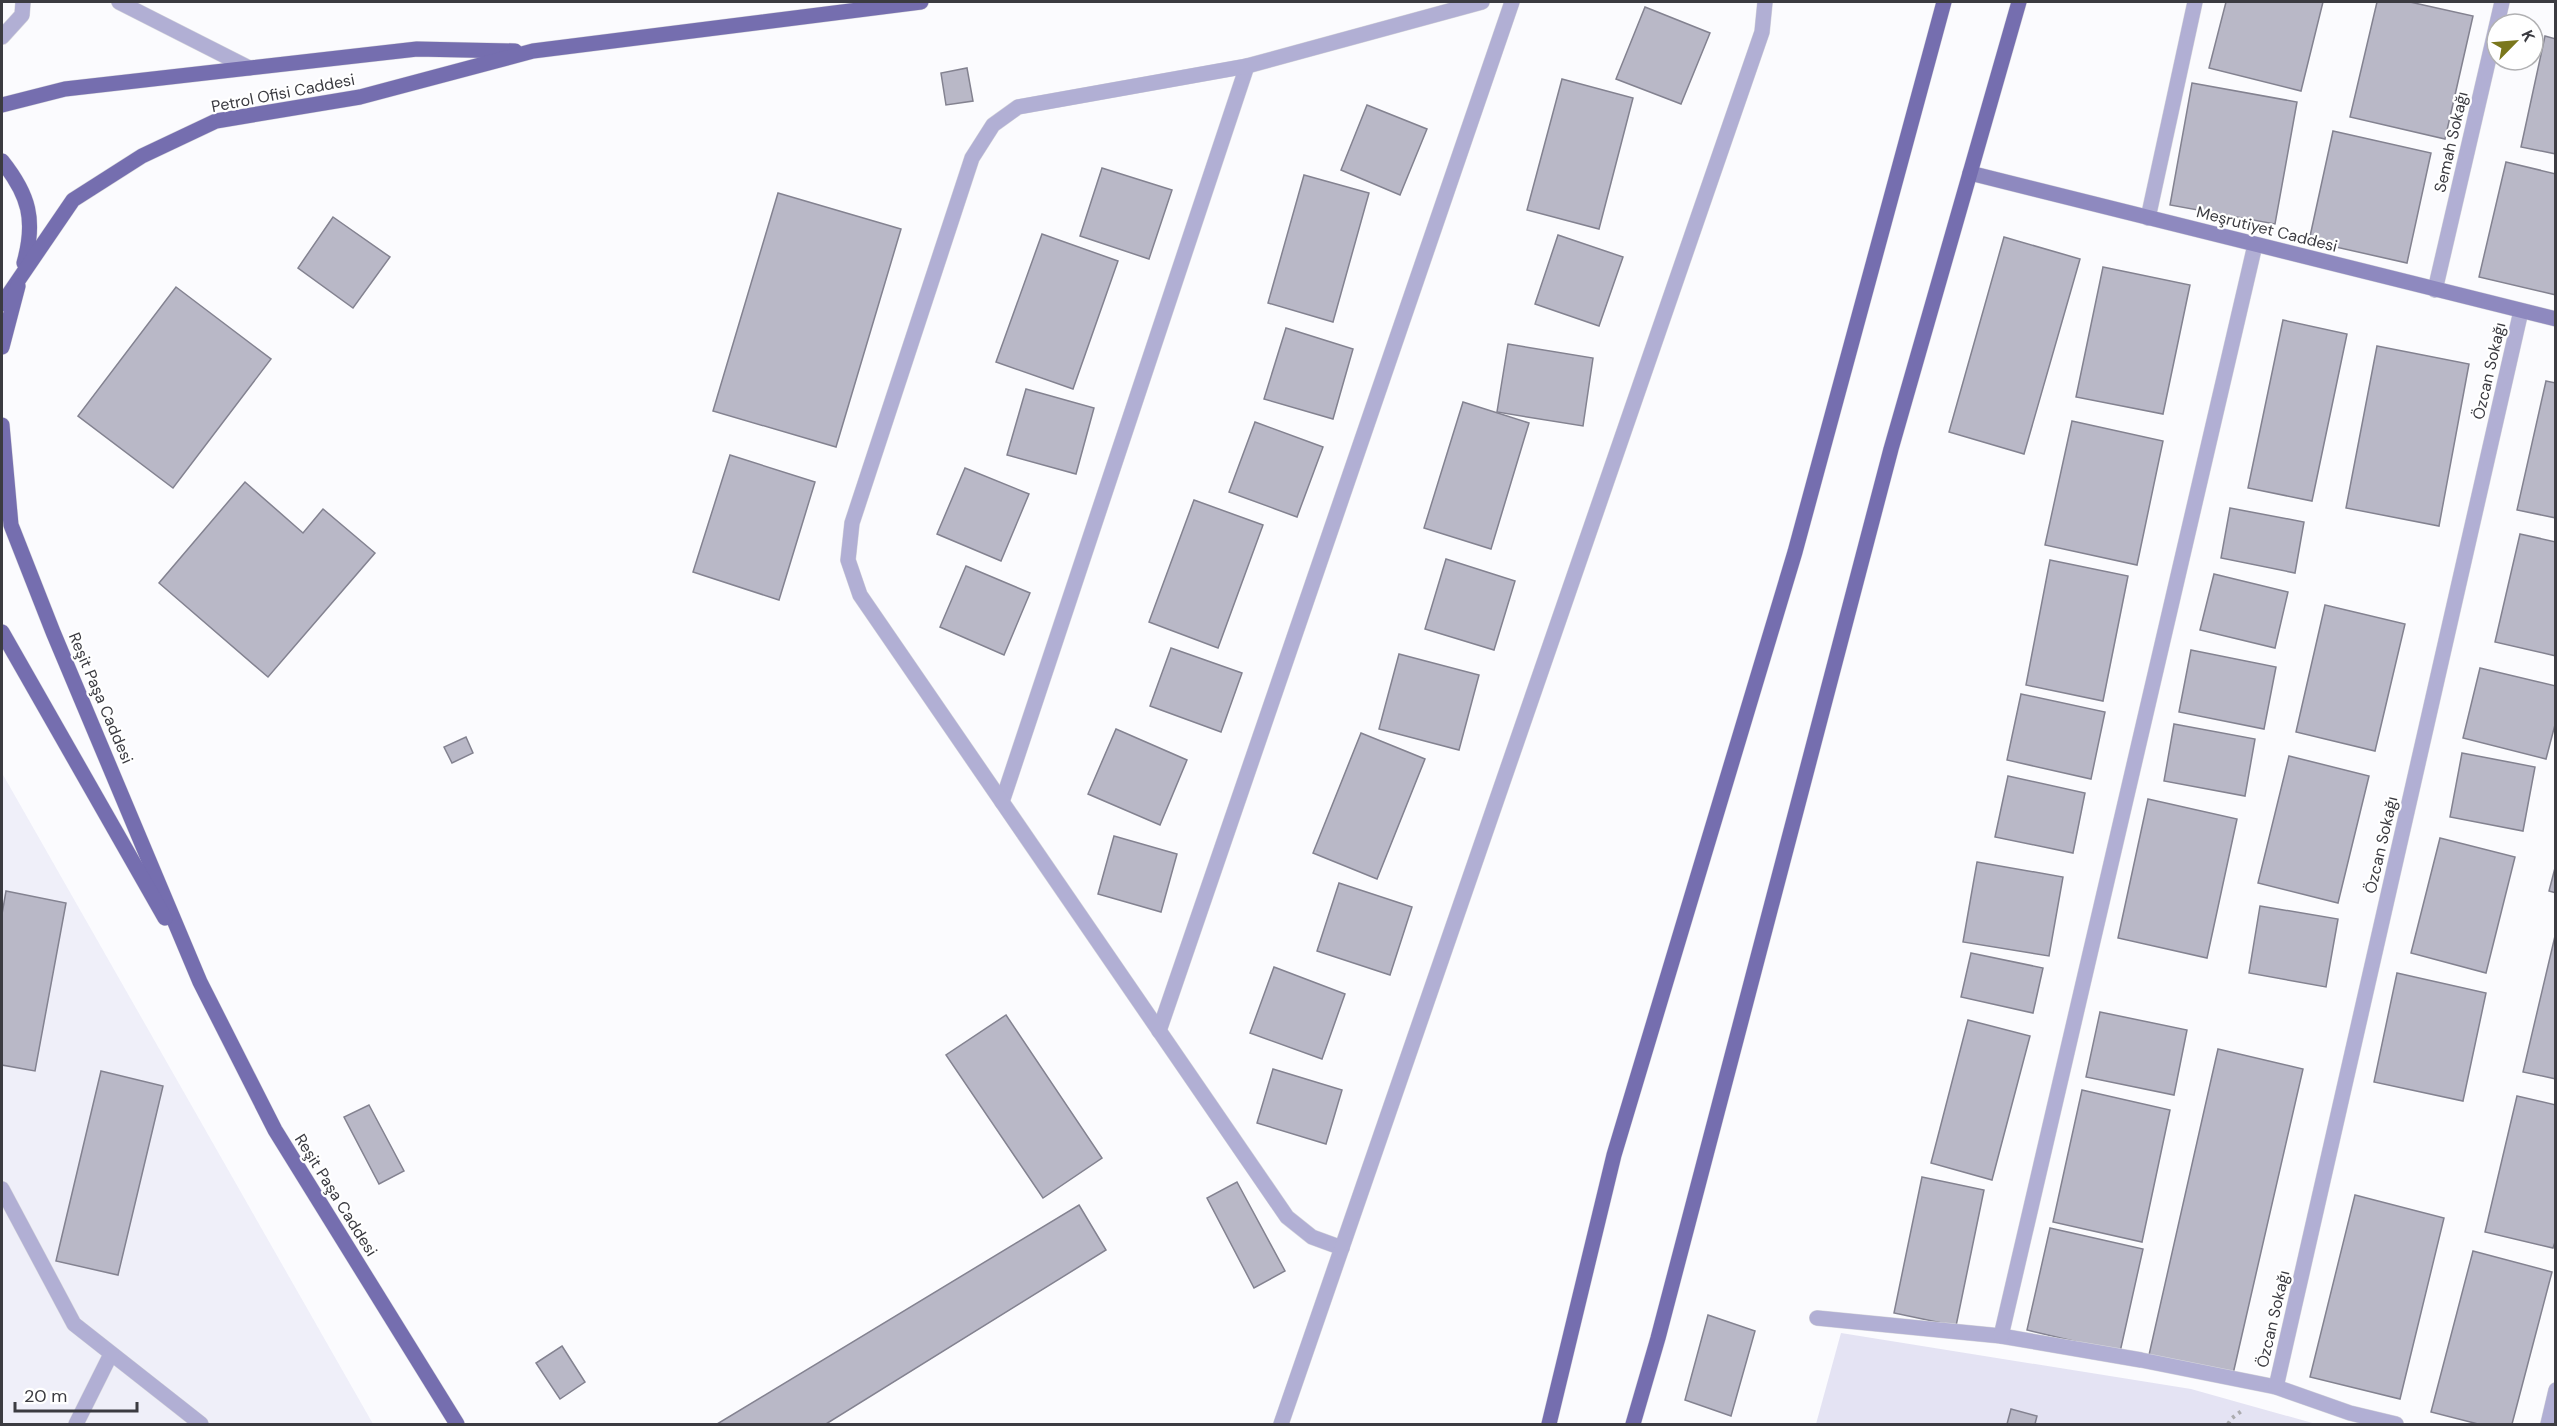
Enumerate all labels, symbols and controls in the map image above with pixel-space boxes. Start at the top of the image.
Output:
north arrow [2485,12,2545,72]
text: K [2516,27,2540,46]
street label: Petrol Ofisi Caddesi [210,69,356,117]
street label: Semah Sokağı [2429,90,2473,194]
street label: Meşrutiyet Caddesi [2194,201,2340,257]
street label: Özcan Sokağı [2468,320,2510,422]
street label: Reşit Paşa Caddesi [64,629,138,767]
street label: Özcan Sokağı [2360,794,2402,896]
street label: Reşit Paşa Caddesi [290,1130,382,1260]
street label: Özcan Sokağı [2252,1268,2294,1370]
scale bar [15,1375,136,1413]
text: 20 m [24,1384,67,1408]

